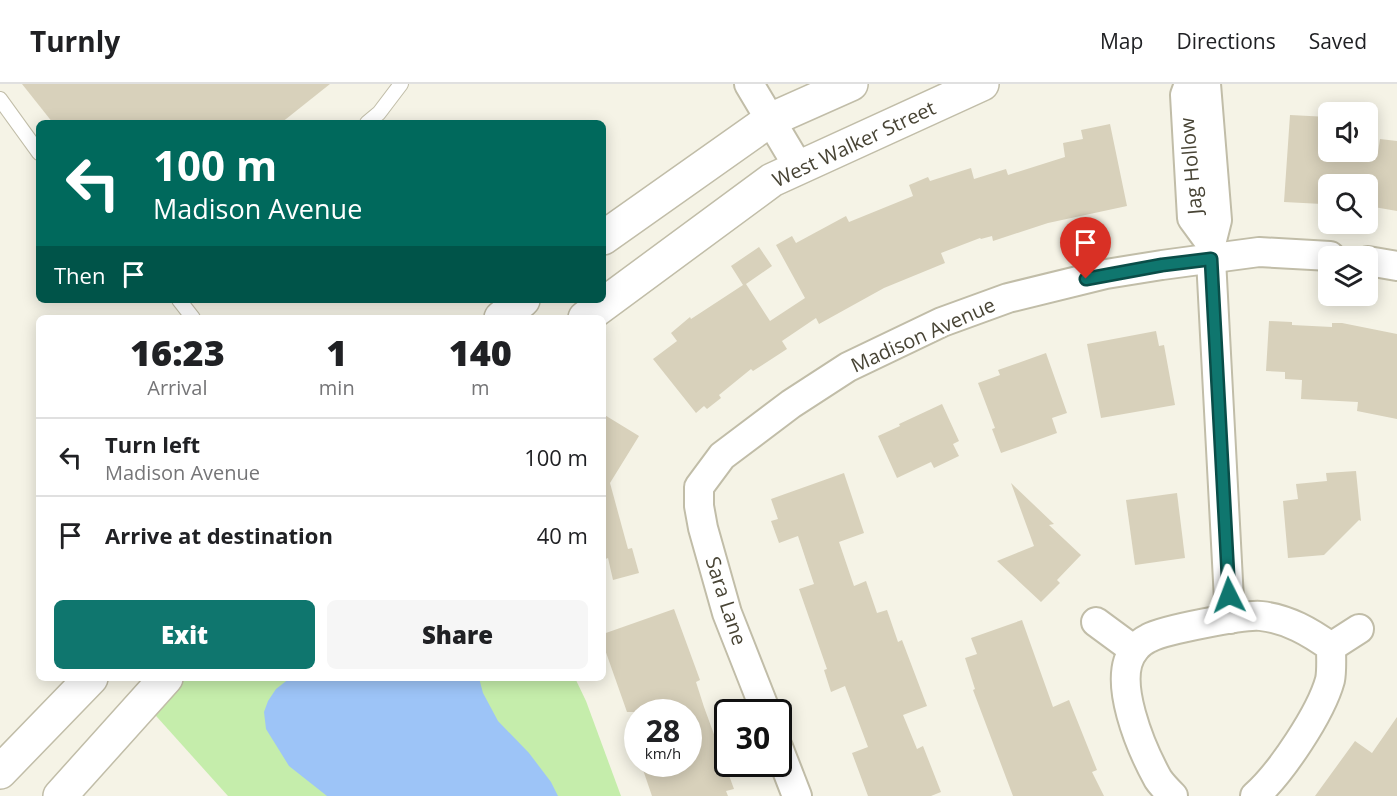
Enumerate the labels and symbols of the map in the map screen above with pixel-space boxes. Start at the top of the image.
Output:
street label: West Walker Street [768,94,940,193]
street label: Jag Hollow [1173,116,1208,218]
pin [1060,217,1111,279]
street label: Madison Avenue [846,291,999,378]
street label: Sara Lane [699,553,753,649]
position arrow [1197,563,1261,627]
speed limit sign: 30 [714,699,792,777]

